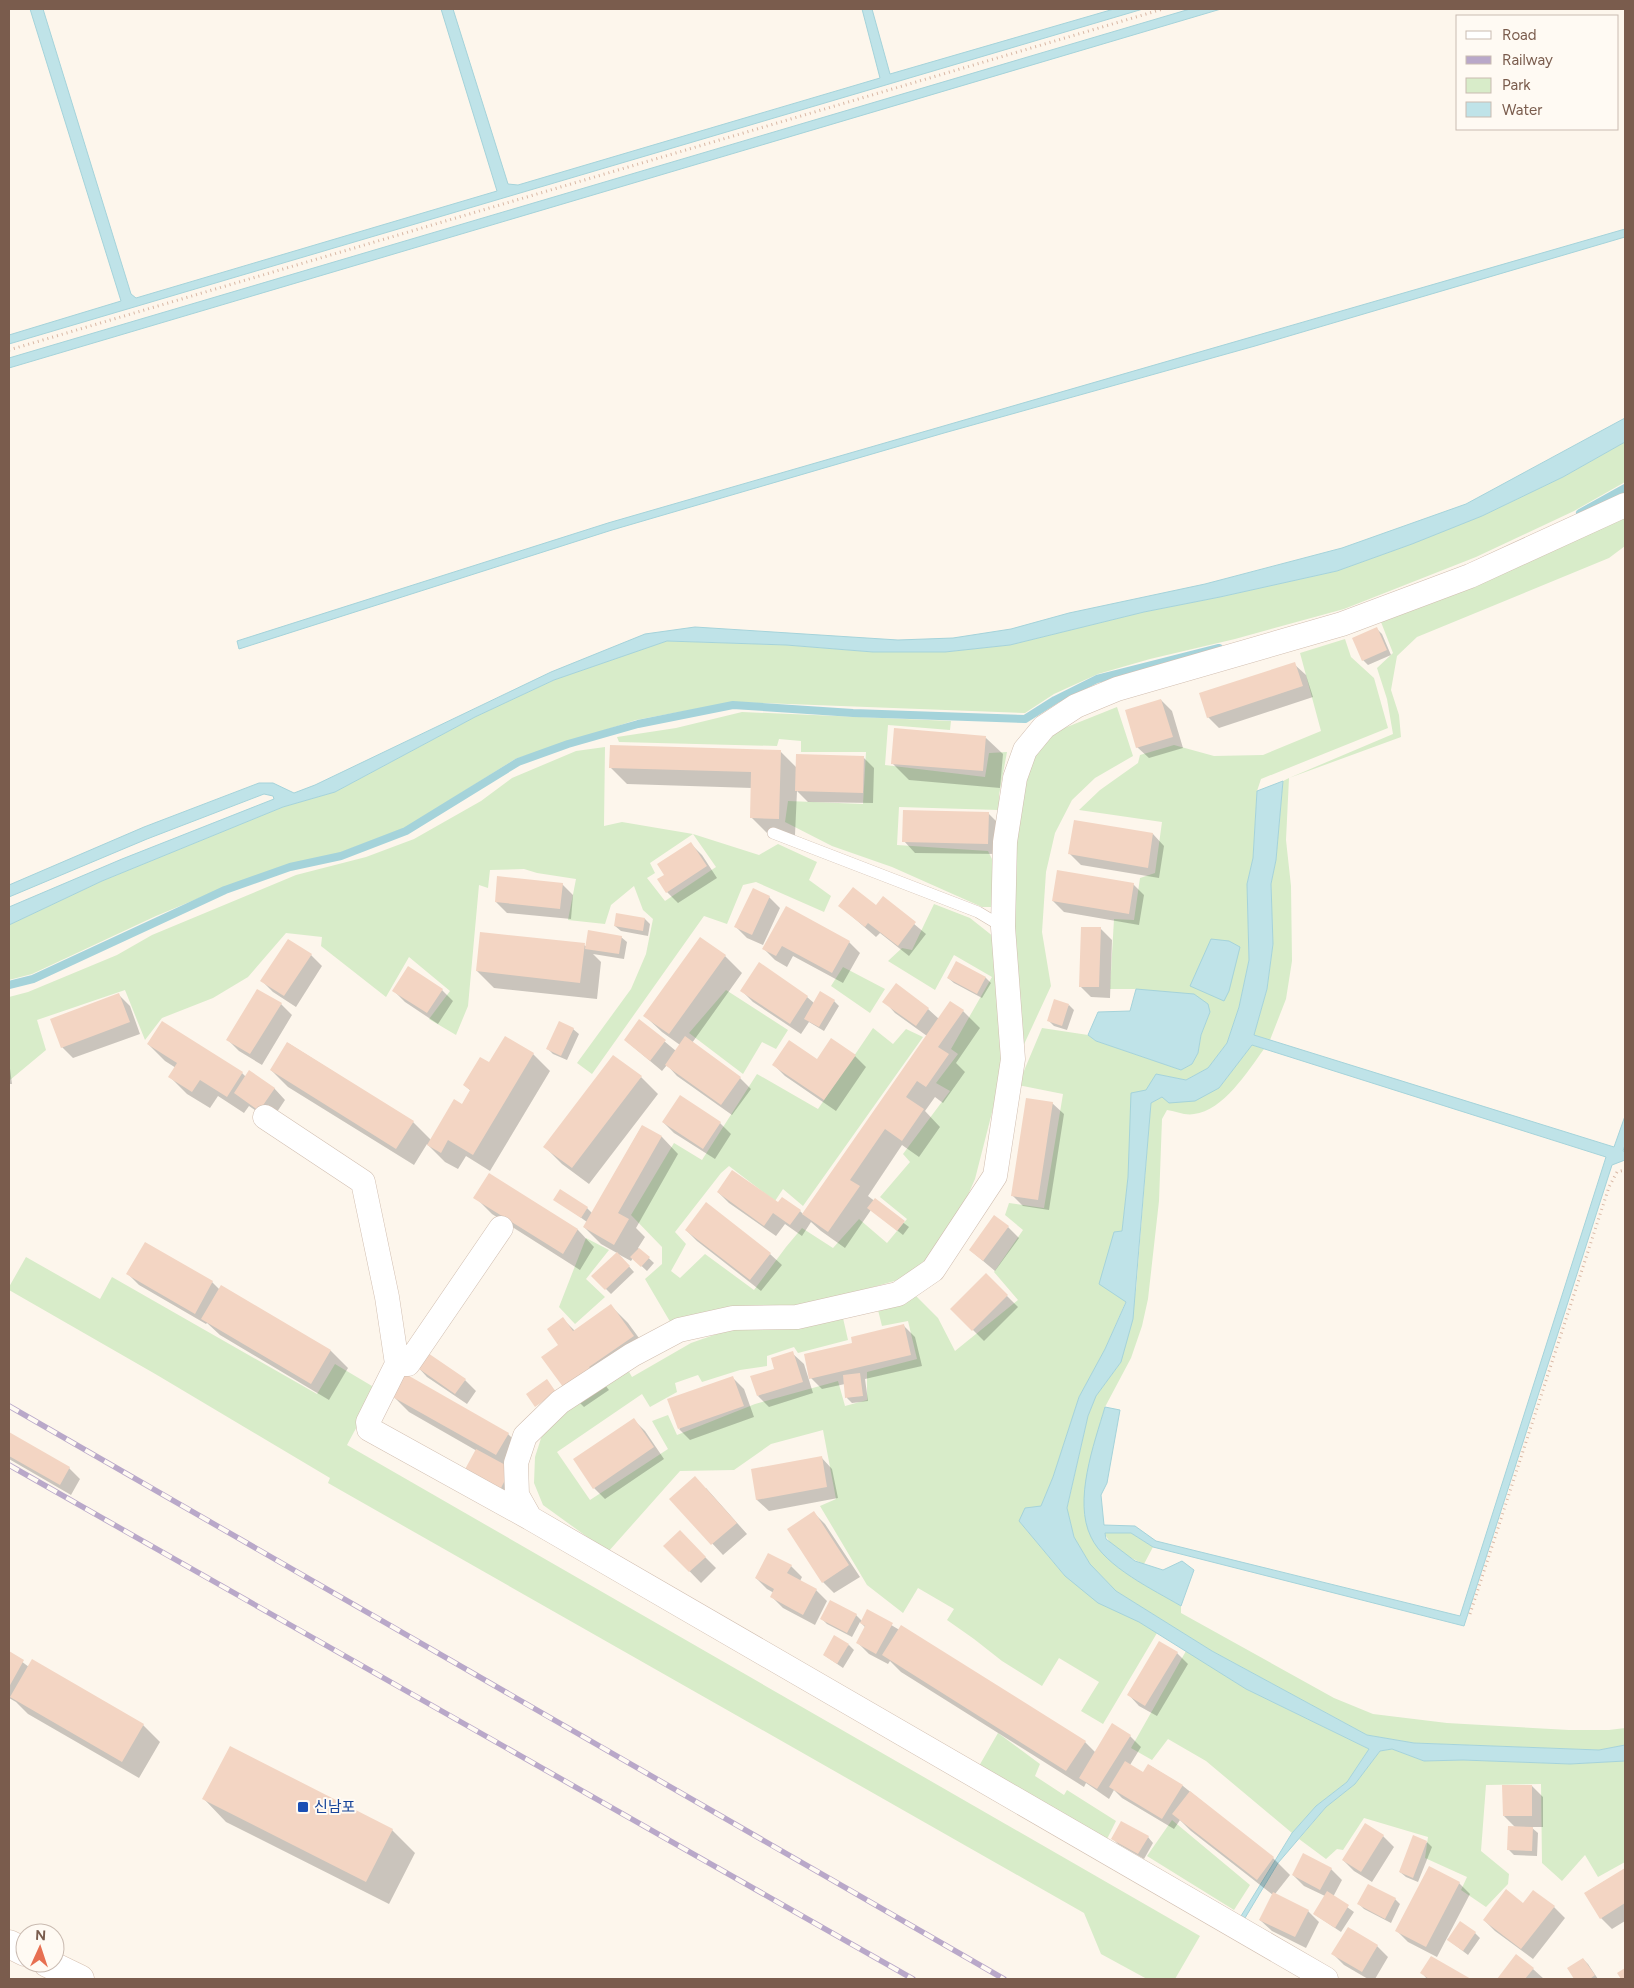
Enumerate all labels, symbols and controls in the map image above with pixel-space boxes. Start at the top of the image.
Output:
legend [1456,15,1619,130]
text: Road [1502,26,1537,44]
text: Railway [1502,51,1553,69]
text: Park [1502,76,1531,94]
text: Water [1502,101,1542,119]
place label: 신남포 [314,1798,355,1816]
marker: 신남포 [296,1800,310,1814]
north arrow [15,1923,65,1973]
text: N [35,1927,47,1944]

